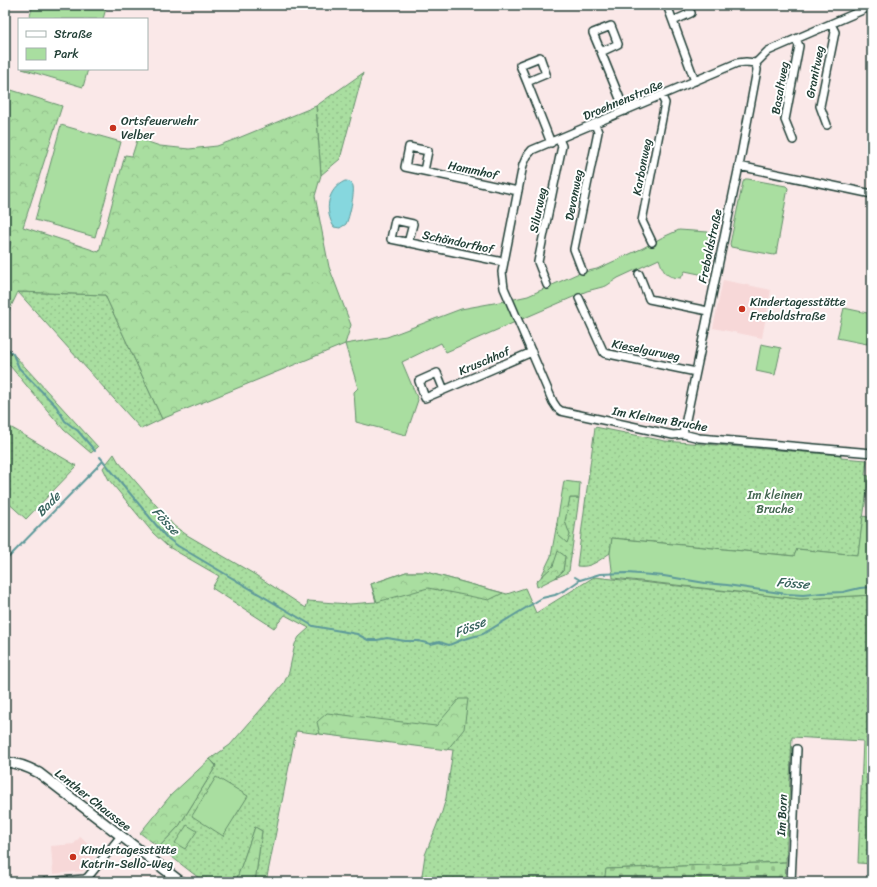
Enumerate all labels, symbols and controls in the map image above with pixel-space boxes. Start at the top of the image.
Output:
legend [18,18,148,70]
text: Straße [54,23,92,45]
text: Park [54,43,79,65]
street label: Granitweg [799,44,831,100]
street label: Basaltweg [765,60,795,116]
street label: Droehnenstraße [580,73,666,127]
place label: Ortsfeuerwehr Velber [121,110,199,146]
marker: Ortsfeuerwehr Velber [108,123,118,133]
street label: Karbonweg [626,137,658,197]
street label: Hammhof [446,154,502,186]
street label: Devonweg [558,168,590,222]
street label: Silurweg [522,185,554,235]
street label: Freboldstraße [691,207,729,285]
street label: Schöndorfhof [420,224,498,261]
place label: Kindertagesstätte Freboldstraße [750,291,846,327]
marker: Kindertagesstätte Freboldstraße [737,304,747,314]
street label: Kieselgurweg [610,333,682,367]
street label: Kruschhof [455,340,515,382]
street label: Im Kleinen Bruche [610,400,709,438]
park label: Im kleinen Bruche [746,484,803,520]
water label: Bade [30,485,67,522]
water label: Fösse [147,501,186,542]
water label: Fösse [776,570,811,596]
water label: Fösse [451,610,491,644]
street label: Lenther Chaussee [50,763,136,837]
street label: Im Born [770,793,794,838]
place label: Kindertagesstätte Katrin-Sello-Weg [81,839,177,875]
marker: Kindertagesstätte Katrin-Sello-Weg [68,852,78,862]

